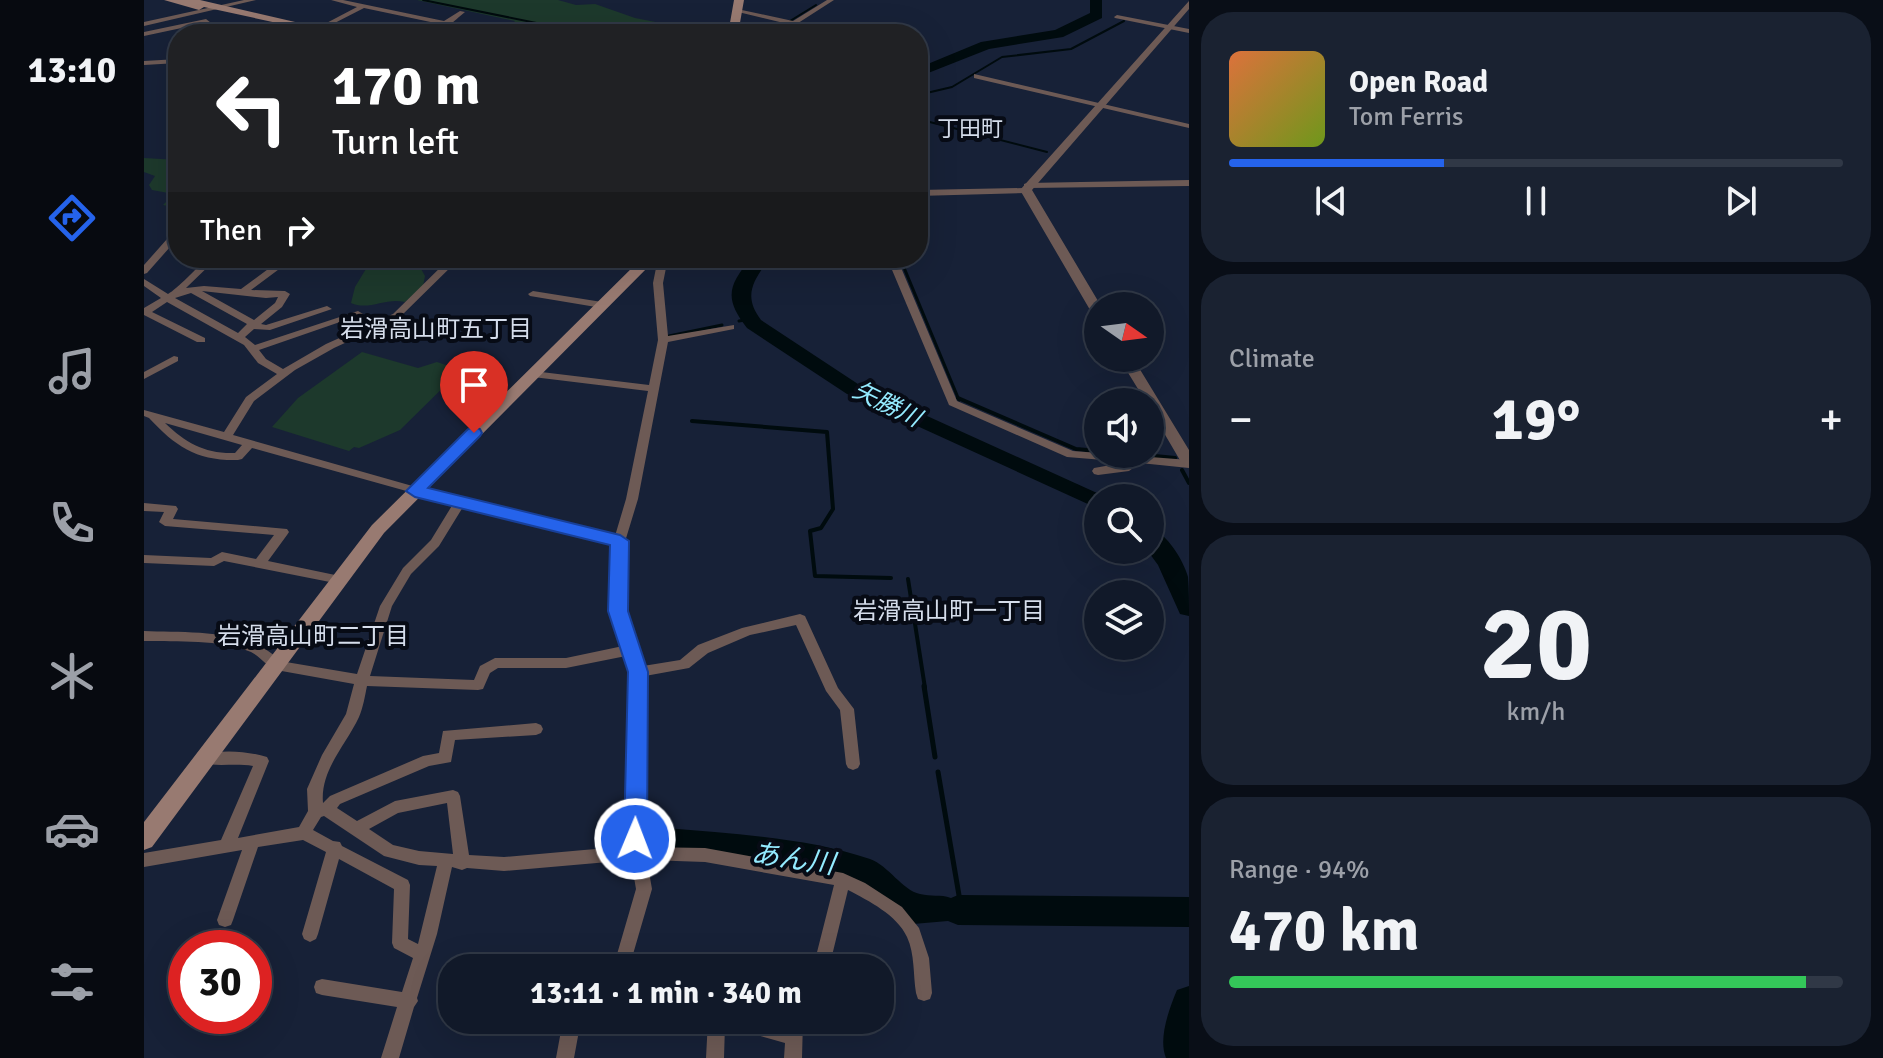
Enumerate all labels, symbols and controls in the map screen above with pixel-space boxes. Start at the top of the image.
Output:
text: 13:10 [28,48,116,93]
text: 170 m [332,51,480,120]
icon: left [200,56,304,160]
text: Open Road [1349,64,1488,101]
text: Tom Ferris [1349,101,1463,133]
district label: 丁田町 [937,115,1003,142]
text: Turn left [332,120,459,165]
icon: previous [1309,179,1353,223]
icon: pause [1514,179,1558,223]
icon: next [1719,179,1763,223]
icon: directions [44,190,100,246]
icon: right [278,208,322,252]
text: Then [200,212,262,249]
north arrow [1084,292,1164,372]
map controls [1084,292,1164,660]
district label: 岩滑高山町五丁目 [340,314,532,344]
icon: music [44,343,100,399]
text: Climate [1229,343,1315,375]
pin [440,351,508,433]
icon: arrive [452,363,496,407]
water label: 矢勝川 [848,375,929,435]
text: 19° [1492,383,1580,457]
button: sound [1084,388,1164,468]
text: − [1229,393,1253,447]
text: + [1819,393,1843,447]
button: search [1084,484,1164,564]
icon: phone [44,495,100,551]
button: layers [1084,580,1164,660]
text: 20 [1480,580,1592,708]
district label: 岩滑高山町一丁目 [853,596,1045,626]
district label: 岩滑高山町二丁目 [217,621,409,651]
icon: climate [44,648,100,704]
text: km/h [1507,696,1565,728]
position arrow [593,797,677,881]
icon: car [44,801,100,857]
water label: あん川 [749,836,840,882]
text: Range · 94% [1229,854,1370,886]
text: 470 km [1229,894,1419,968]
speed limit sign: 30 [168,930,272,1034]
icon: filters [44,954,100,1010]
text: 13:11 · 1 min · 340 m [530,975,802,1012]

